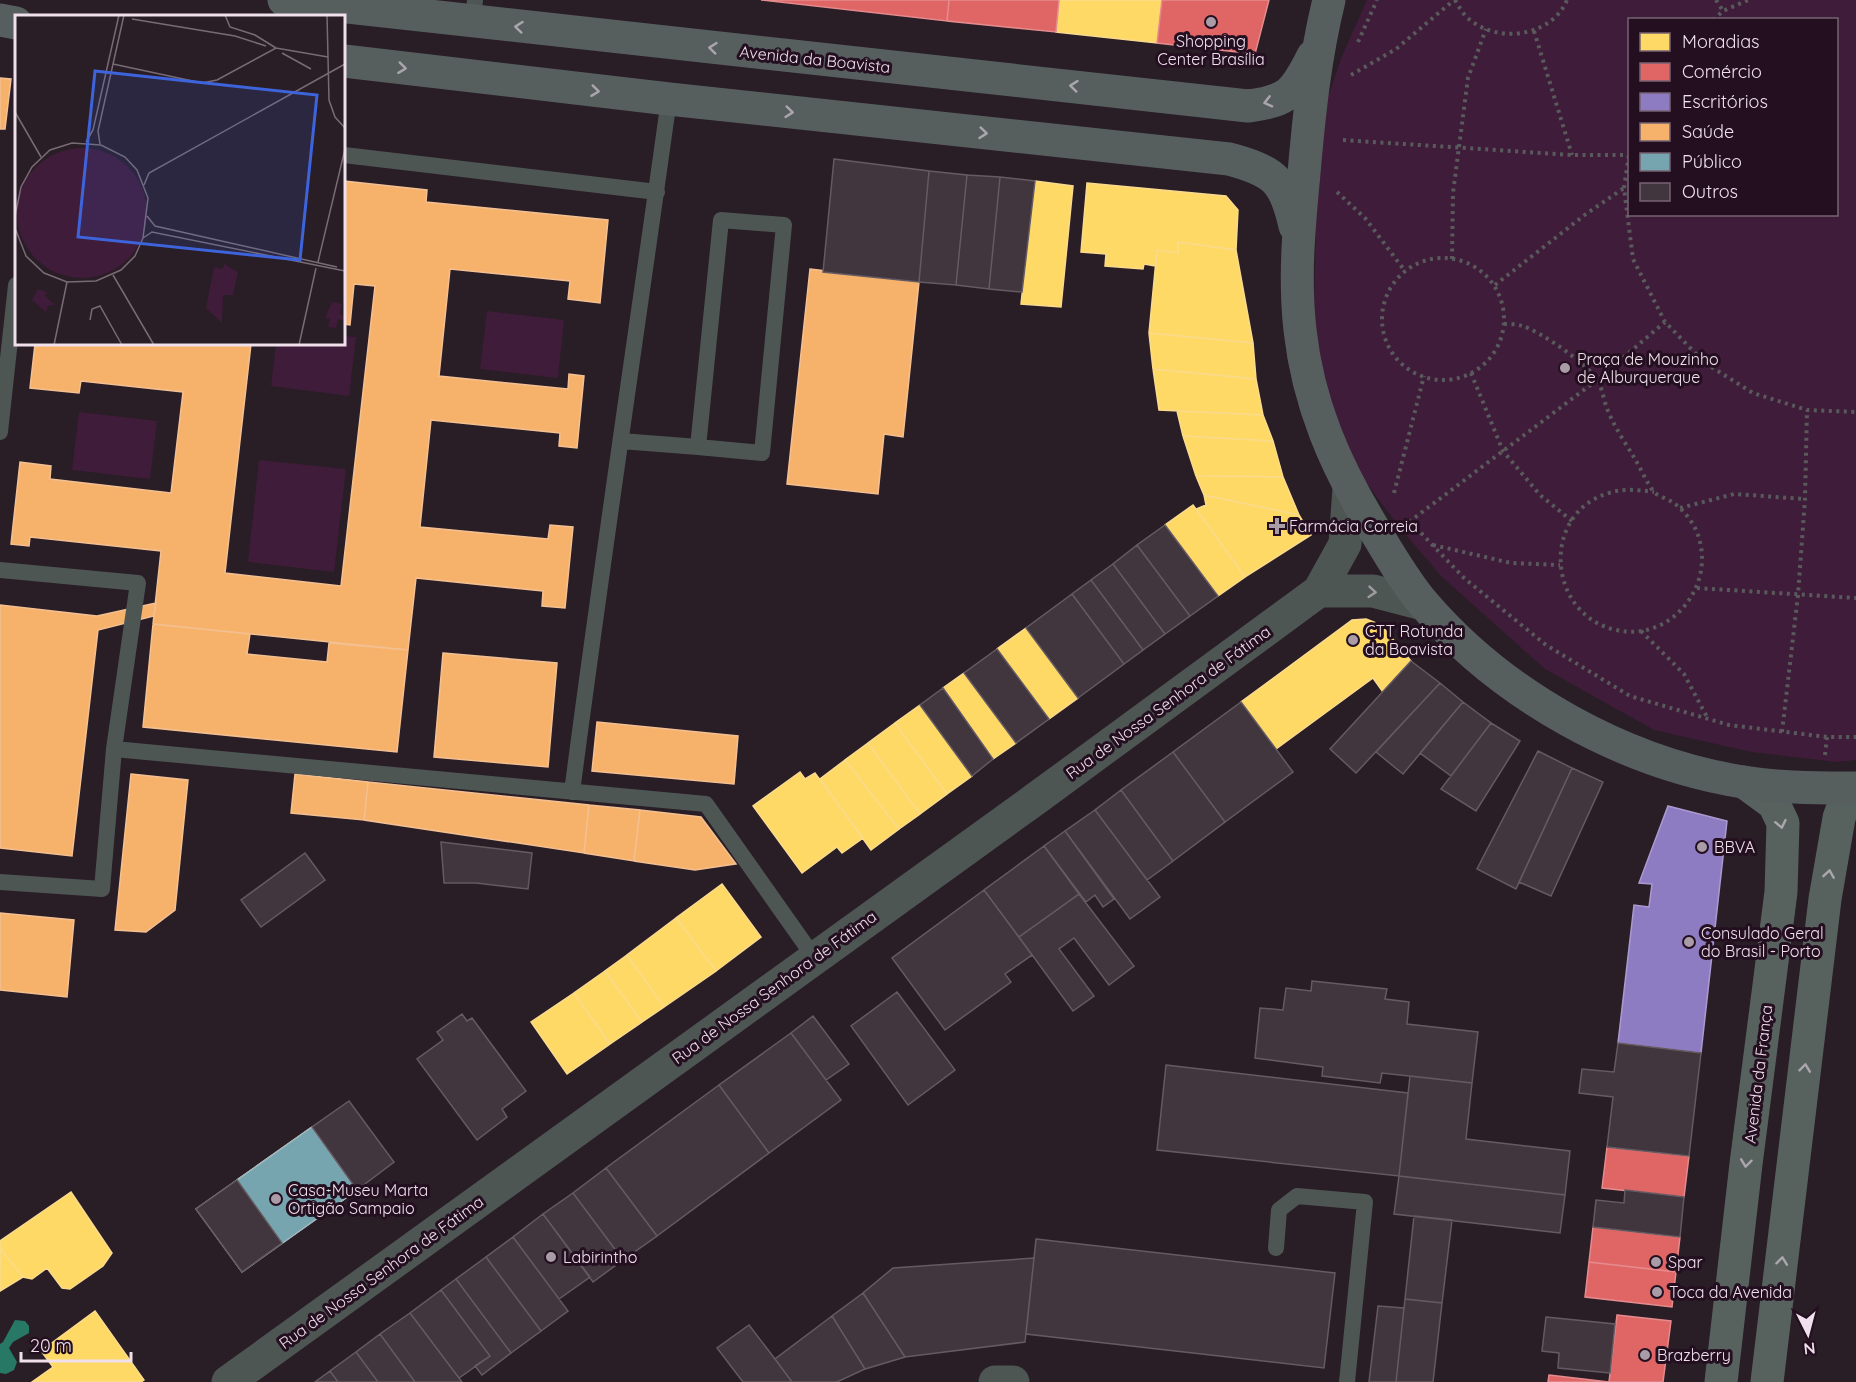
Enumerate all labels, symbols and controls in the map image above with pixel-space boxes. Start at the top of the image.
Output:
inset map [15,15,345,345]
marker: Shopping Center Brasília [1204,15,1218,29]
legend [1628,18,1838,216]
one-way arrow [515,21,524,34]
text: Moradias [1682,30,1760,53]
place label: Shopping Center Brasília [1157,31,1265,69]
street label: Avenida da Boavista [739,41,891,77]
one-way arrow [709,42,718,55]
text: Comércio [1682,60,1762,83]
one-way arrow [397,61,406,74]
one-way arrow [1070,81,1079,93]
one-way arrow [591,84,600,97]
text: Escritórios [1682,90,1768,113]
one-way arrow [1263,95,1273,108]
one-way arrow [785,105,794,118]
text: Saúde [1682,120,1734,143]
one-way arrow [978,126,988,139]
text: Público [1682,150,1742,173]
text: Outros [1682,180,1738,203]
place label: Praça de Mouzinho de Alburquerque [1577,349,1719,387]
marker: Praça de Mouzinho de Alburquerque [1558,361,1572,375]
place label: Farmácia Correia [1289,516,1418,536]
marker: Farmácia Correia [1270,519,1284,533]
one-way arrow [1368,585,1377,598]
street label: Rua de Nossa Senhora de Fátima [1062,621,1274,783]
place label: CTT Rotunda da Boavista [1365,621,1463,659]
marker: CTT Rotunda da Boavista [1346,633,1360,647]
one-way arrow [1774,819,1787,829]
place label: BBVA [1714,837,1755,857]
marker: BBVA [1695,840,1709,854]
one-way arrow [1822,870,1835,880]
street label: Rua de Nossa Senhora de Fátima [668,906,880,1068]
place label: Consulado Geral do Brasil - Porto [1701,923,1824,961]
marker: Consulado Geral do Brasil - Porto [1682,935,1696,949]
street label: Avenida da França [1740,1004,1776,1144]
one-way arrow [1798,1063,1810,1072]
one-way arrow [1740,1158,1753,1167]
place label: Casa-Museu Marta Ortigão Sampaio [288,1180,428,1218]
street label: Rua de Nossa Senhora de Fátima [275,1191,487,1353]
marker: Casa-Museu Marta Ortigão Sampaio [269,1192,283,1206]
place label: Labirintho [563,1247,637,1267]
marker: Labirintho [544,1250,558,1264]
place label: Spar [1668,1252,1703,1272]
marker: Spar [1649,1255,1663,1269]
one-way arrow [1775,1257,1787,1266]
place label: Toca da Avenida [1669,1282,1792,1302]
marker: Toca da Avenida [1650,1285,1664,1299]
north arrow [1778,1304,1838,1364]
scale bar [21,1325,130,1363]
text: 20 m [30,1334,72,1357]
text: N [1803,1338,1816,1359]
place label: Brazberry [1657,1345,1731,1365]
marker: Brazberry [1638,1348,1652,1362]

